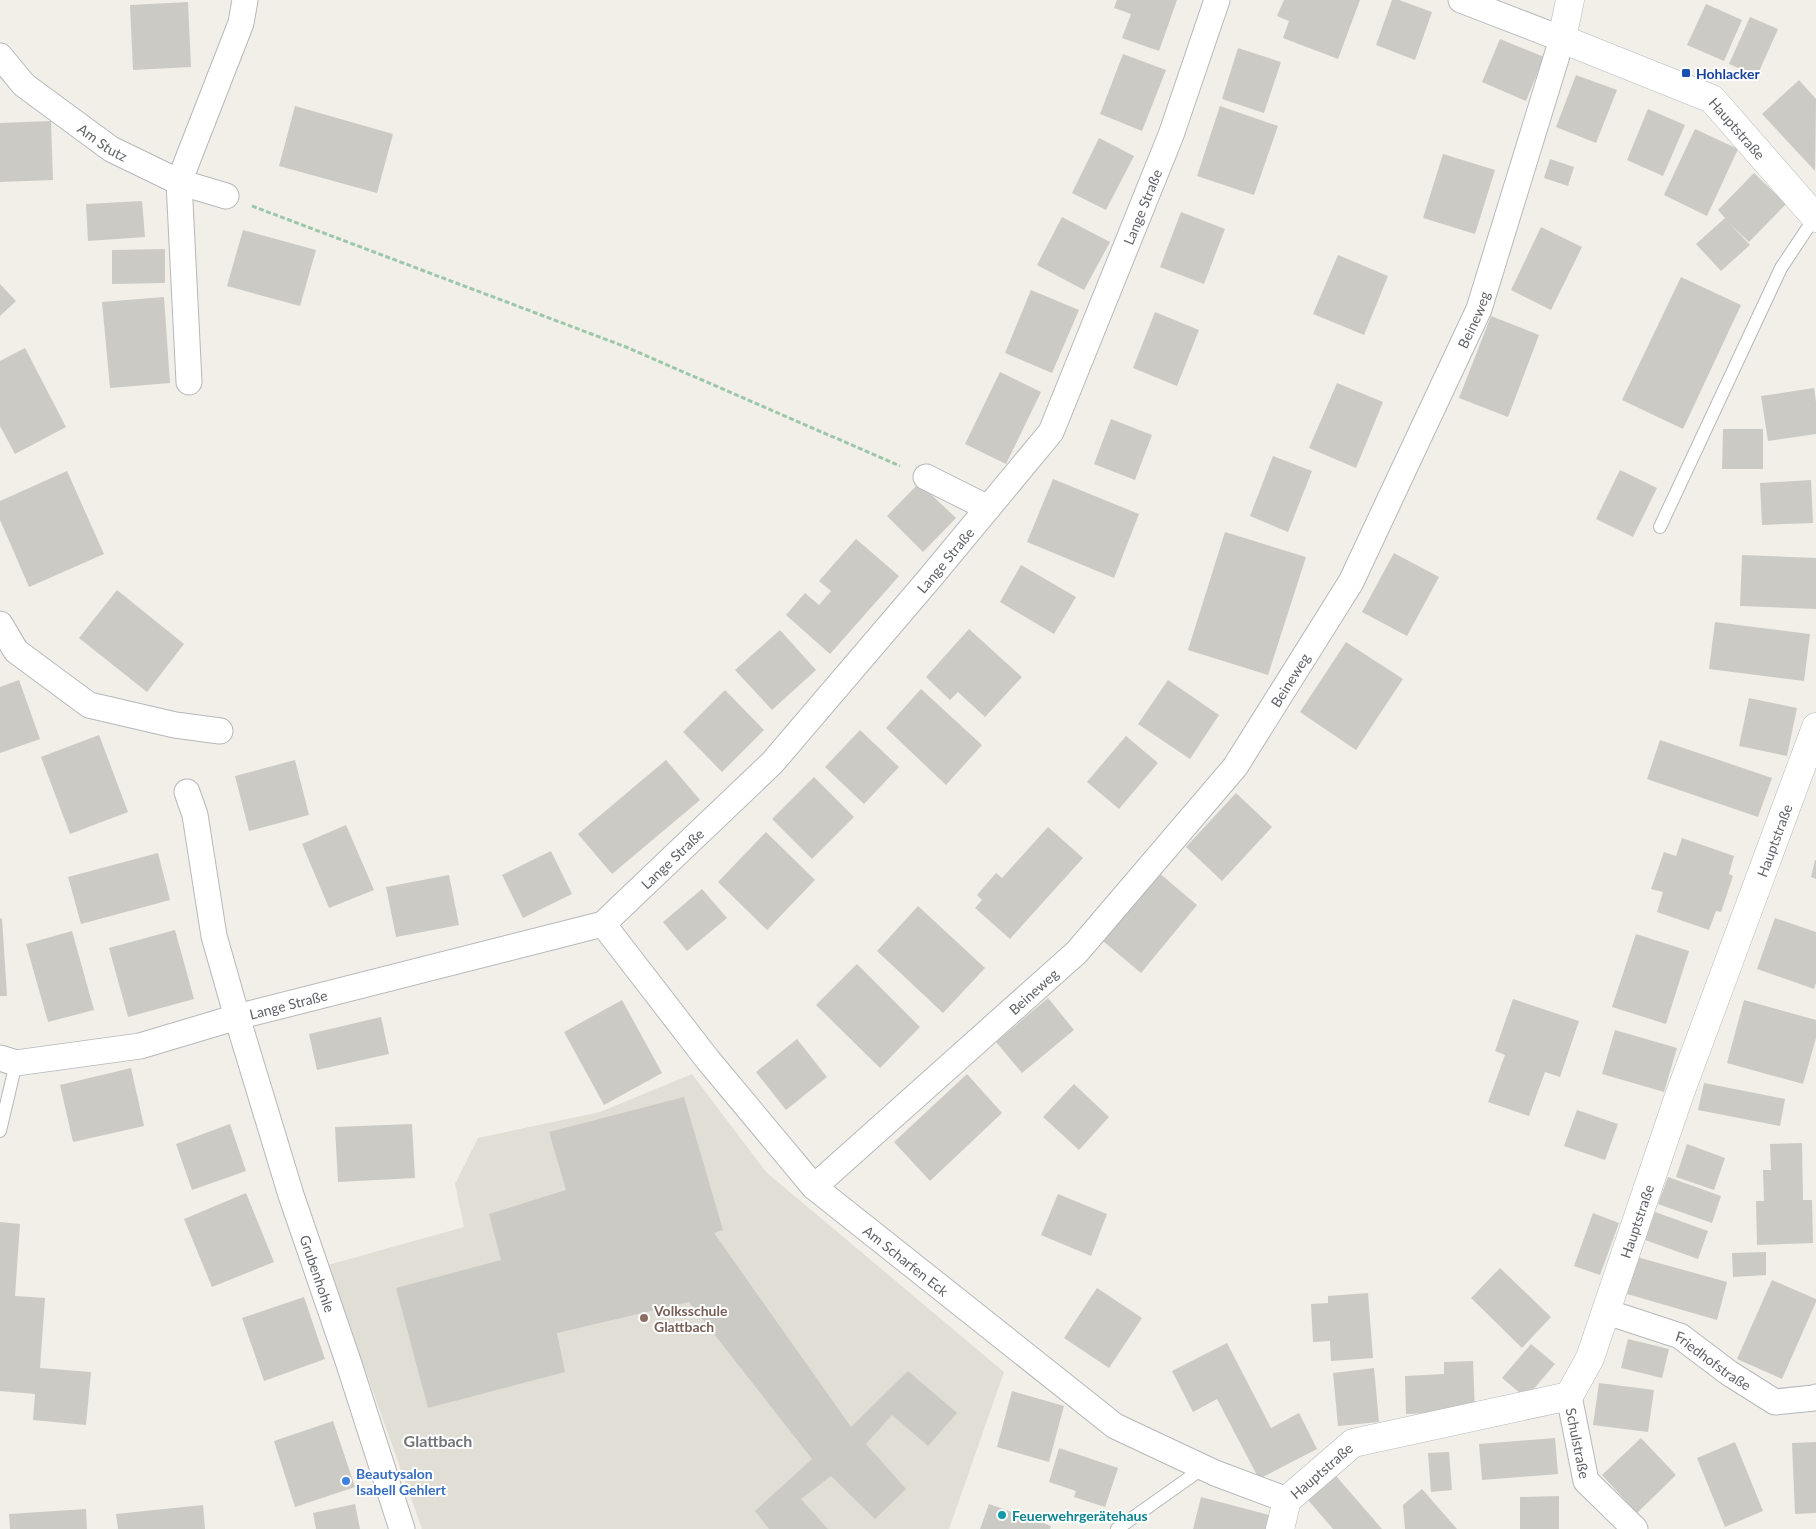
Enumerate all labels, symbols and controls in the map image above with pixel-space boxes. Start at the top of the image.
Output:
place label: Hohlacker [1696,65,1760,82]
marker: Hohlacker [1680,67,1692,79]
street label: Hauptstraße [1706,94,1769,163]
street label: Am Stutz [75,119,130,164]
street label: Lange Straße [1119,167,1165,247]
street label: Beineweg [1453,289,1493,351]
street label: Lange Straße [913,524,977,596]
street label: Beineweg [1266,650,1313,710]
street label: Hauptstraße [1753,801,1795,879]
street label: Lange Straße [637,825,707,892]
street label: Beineweg [1005,965,1061,1018]
street label: Lange Straße [247,986,329,1022]
street label: Hauptstraße [1616,1182,1657,1260]
street label: Am Scharfen Eck [860,1221,953,1300]
street label: Grubenhohle [297,1233,339,1314]
place label: Volksschule Glattbach [653,1302,728,1335]
marker: Volksschule Glattbach [638,1312,650,1324]
street label: Friedhofstraße [1674,1327,1755,1393]
street label: Schulstraße [1563,1406,1594,1480]
district label: Glattbach [404,1431,472,1450]
street label: Hauptstraße [1287,1439,1356,1502]
place label: Beautysalon Isabell Gehlert [356,1465,447,1498]
marker: Beautysalon Isabell Gehlert [340,1475,352,1487]
place label: Feuerwehrgerätehaus [1012,1507,1148,1524]
marker: Feuerwehrgerätehaus [996,1509,1008,1521]

